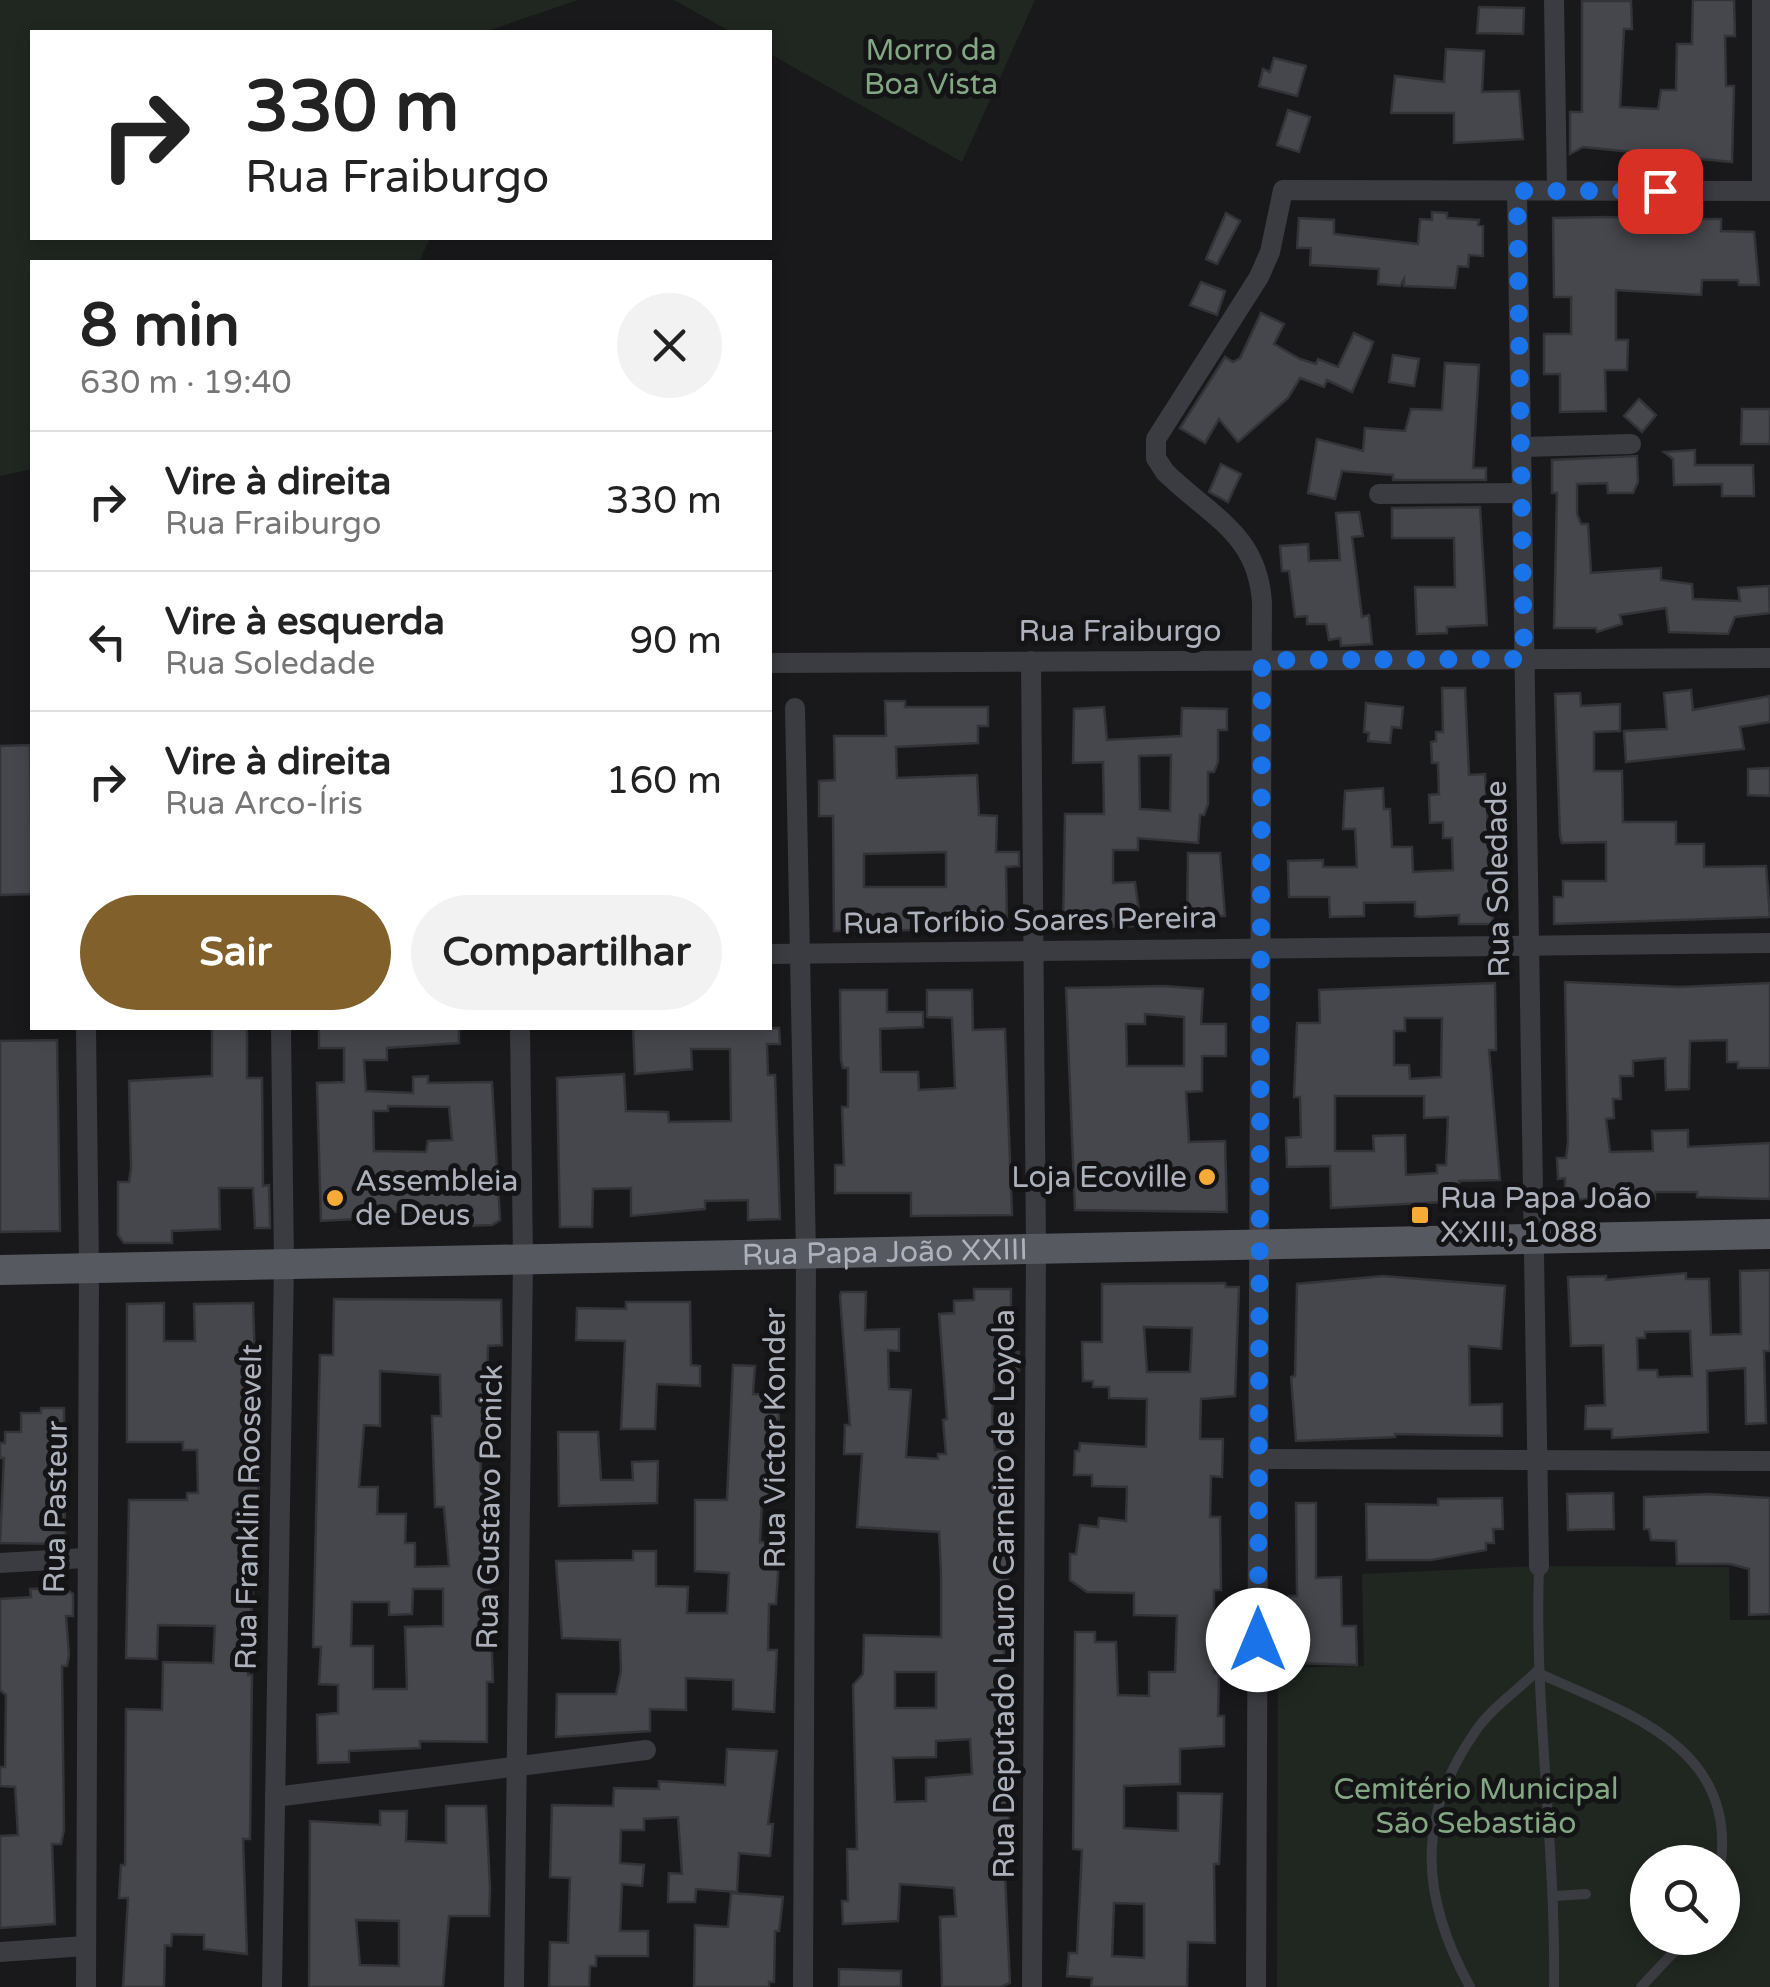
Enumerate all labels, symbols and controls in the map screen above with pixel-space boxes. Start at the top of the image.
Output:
park label: Morro da Boa Vista [864,32,998,103]
text: 330 m [245,66,459,150]
icon: right [80,70,210,200]
pin [1618,149,1703,234]
text: Rua Fraiburgo [245,151,549,205]
icon: arrive [1633,164,1688,219]
text: 8 min [80,290,240,362]
button: close [617,293,722,398]
text: 630 m · 19:40 [80,364,292,402]
text: Vire à direita [165,459,391,505]
icon: right [80,474,135,529]
text: 330 m [606,478,722,524]
text: Rua Fraiburgo [165,505,381,543]
text: Vire à esquerda [165,599,445,645]
street label: Rua Fraiburgo [1019,613,1221,650]
icon: left [80,614,135,669]
text: 90 m [630,618,722,664]
text: Rua Soledade [165,645,375,683]
text: Vire à direita [165,739,391,785]
icon: right [80,754,135,809]
text: 160 m [606,758,722,804]
street label: Rua Soledade [1478,780,1518,978]
text: Rua Arco-Íris [165,785,363,823]
button: Sair [80,895,391,1010]
button: Compartilhar [411,895,722,1010]
street label: Rua Toríbio Soares Pereira [842,899,1218,943]
place label: Loja Ecoville [1011,1159,1187,1196]
place label: Assembleia de Deus [355,1163,518,1234]
marker: Loja Ecoville [1196,1166,1218,1188]
place label: Rua Papa João XXIII, 1088 [1440,1180,1651,1251]
marker: Assembleia de Deus [324,1187,346,1209]
marker: Rua Papa João XXIII, 1088 [1409,1204,1431,1226]
street label: Rua Papa João XXIII [741,1231,1028,1273]
street label: Rua Victor Konder [757,1307,794,1569]
street label: Rua Deputado Lauro Carneiro de Loyola [986,1309,1023,1879]
street label: Rua Franklin Roosevelt [228,1344,270,1670]
street label: Rua Gustavo Ponick [469,1364,511,1650]
street label: Rua Pasteur [36,1420,76,1594]
position arrow [1206,1588,1310,1692]
park label: Cemitério Municipal São Sebastião [1334,1771,1618,1842]
map controls [1630,1845,1740,1955]
button: search [1630,1845,1740,1955]

